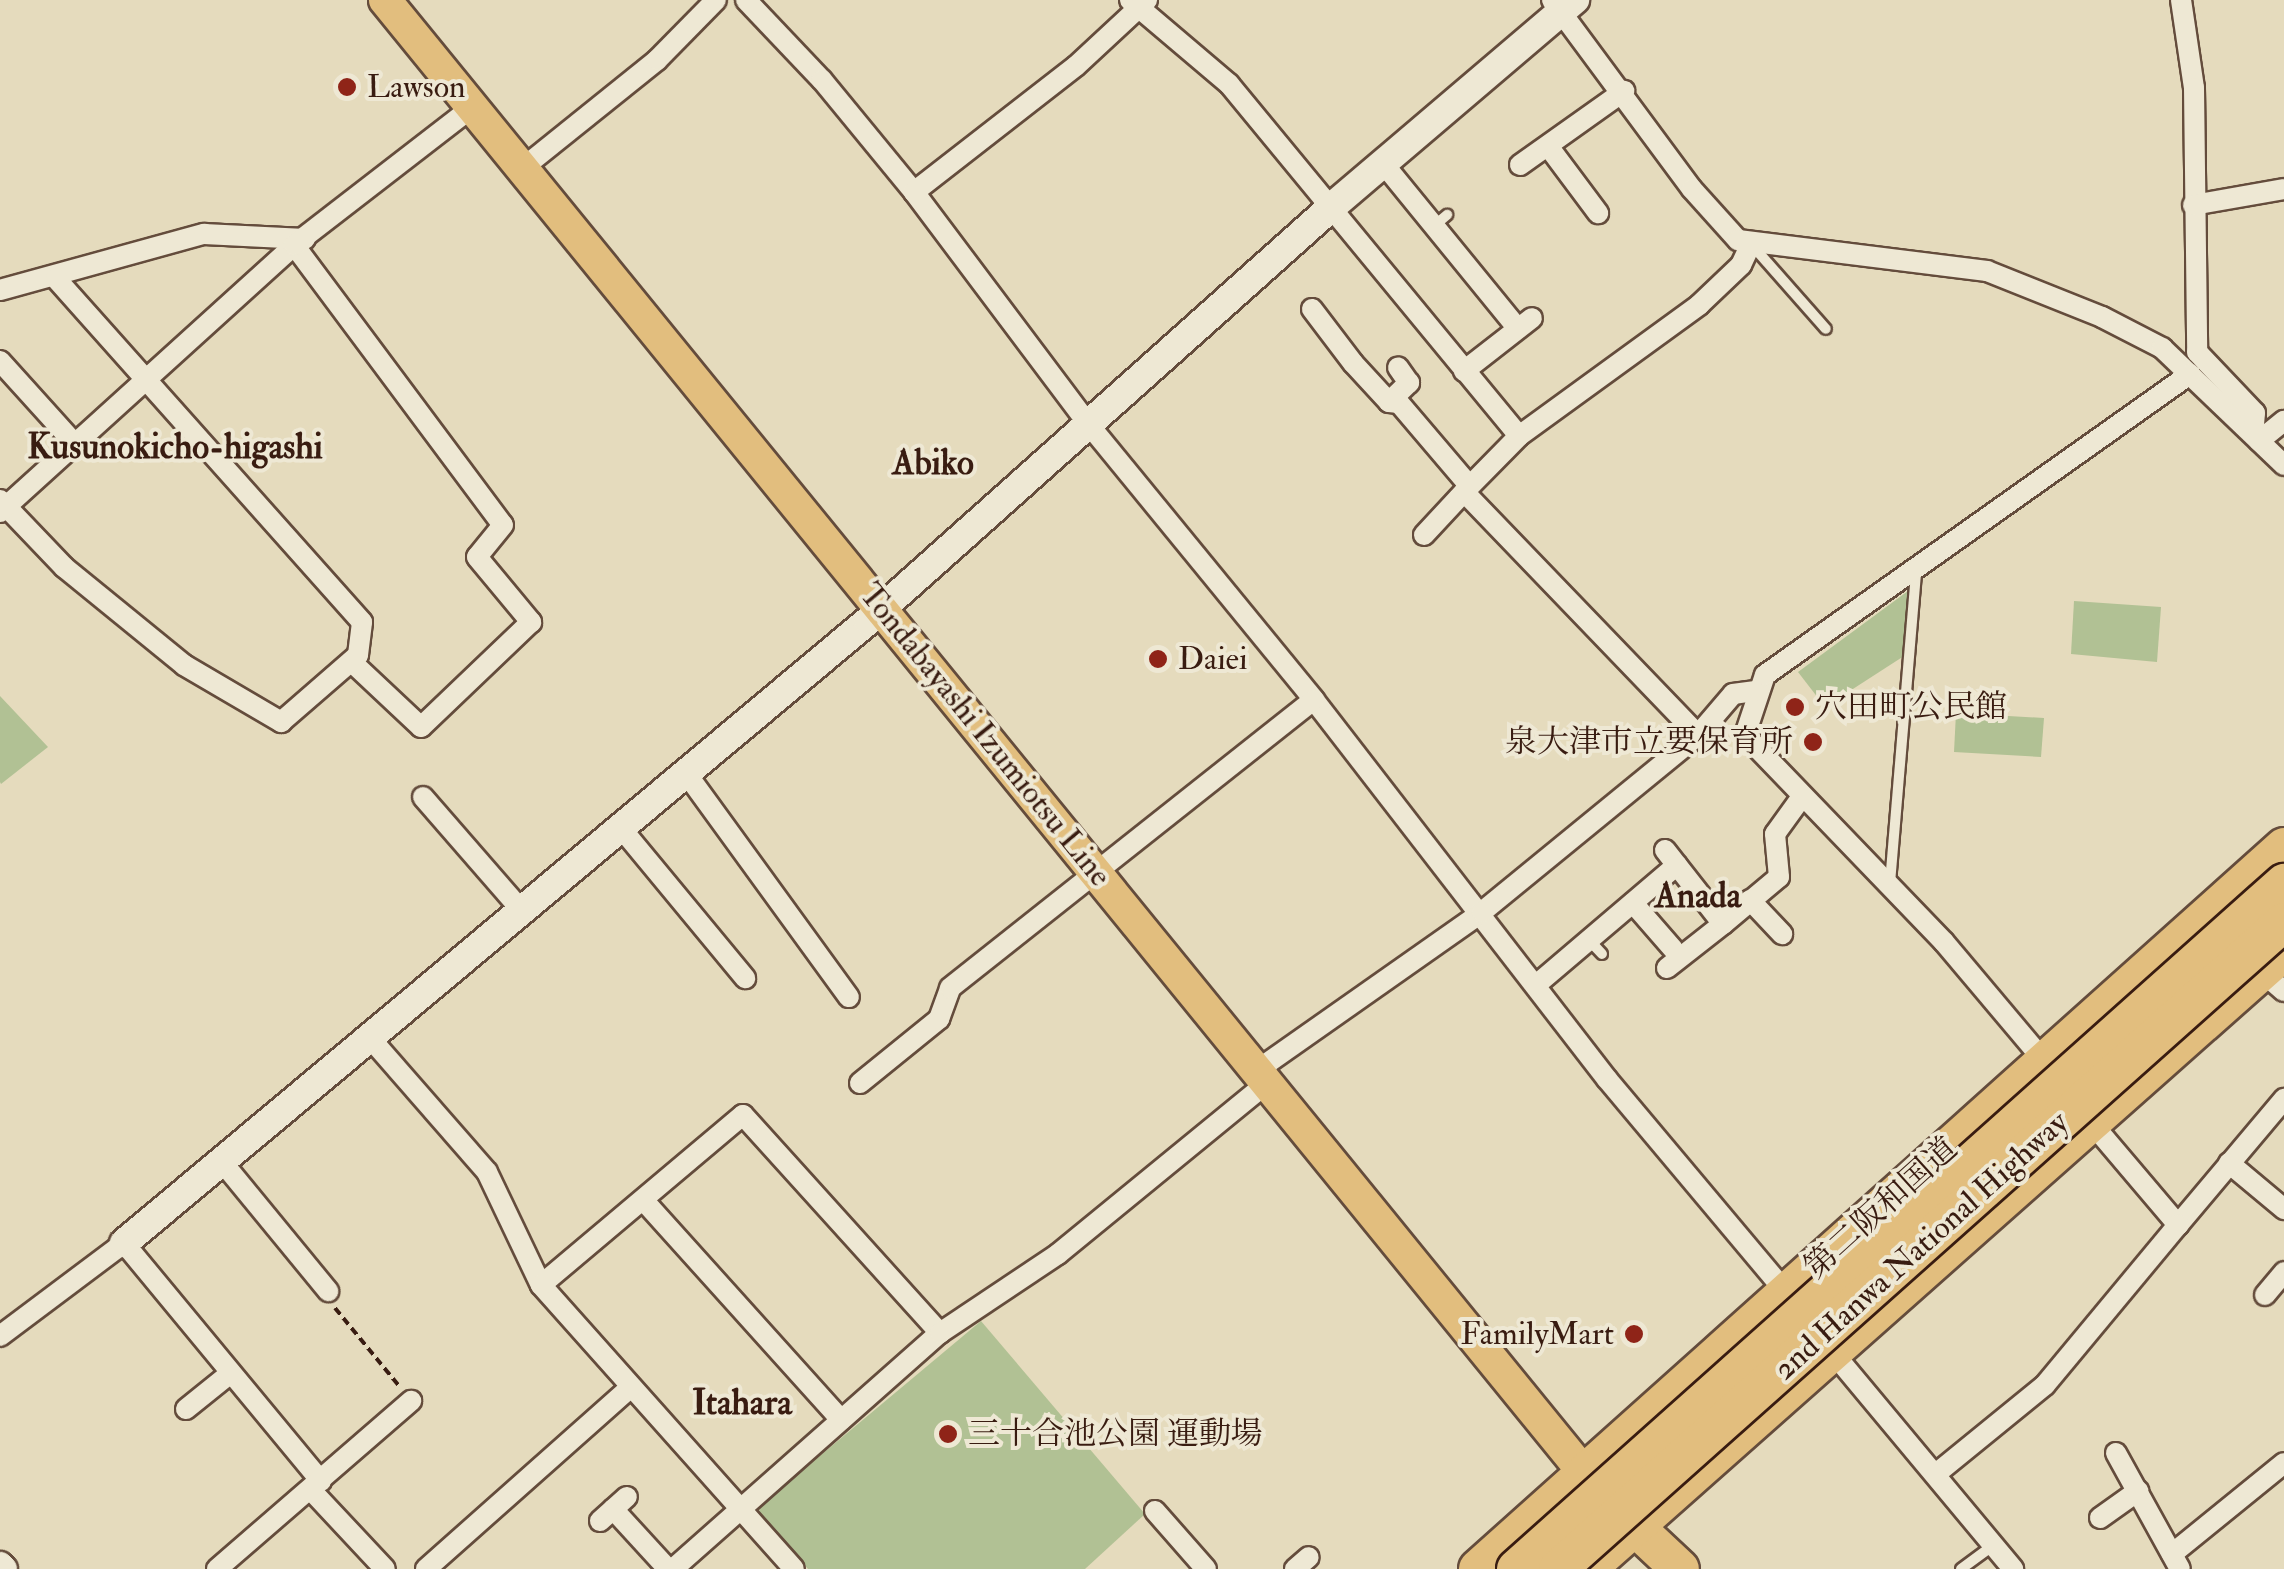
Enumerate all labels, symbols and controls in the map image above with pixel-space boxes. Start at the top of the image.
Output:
place label: Lawson [367,68,466,106]
marker: Lawson [336,76,358,98]
district label: Kusunokicho-higashi [27,426,323,468]
district label: Abiko [892,442,974,484]
street label: Tondabayashi Izumiotsu Line [851,576,1119,894]
place label: Daiei [1178,640,1247,678]
marker: Daiei [1147,648,1169,670]
place label: 穴田町公民館 [1815,688,2007,726]
marker: 穴田町公民館 [1784,696,1806,718]
place label: 泉大津市立要保育所 [1505,723,1793,761]
marker: 泉大津市立要保育所 [1802,731,1824,753]
district label: Anada [1655,875,1741,917]
street label: 2nd Hanwa National Highway [1766,1103,2076,1389]
street label: 第二阪和国道 [1797,1129,1965,1287]
place label: FamilyMart [1461,1315,1614,1353]
marker: FamilyMart [1623,1323,1645,1345]
district label: Itahara [692,1382,792,1424]
place label: 三十合池公園 運動場 [968,1415,1263,1453]
marker: 三十合池公園 運動場 [937,1423,959,1445]

